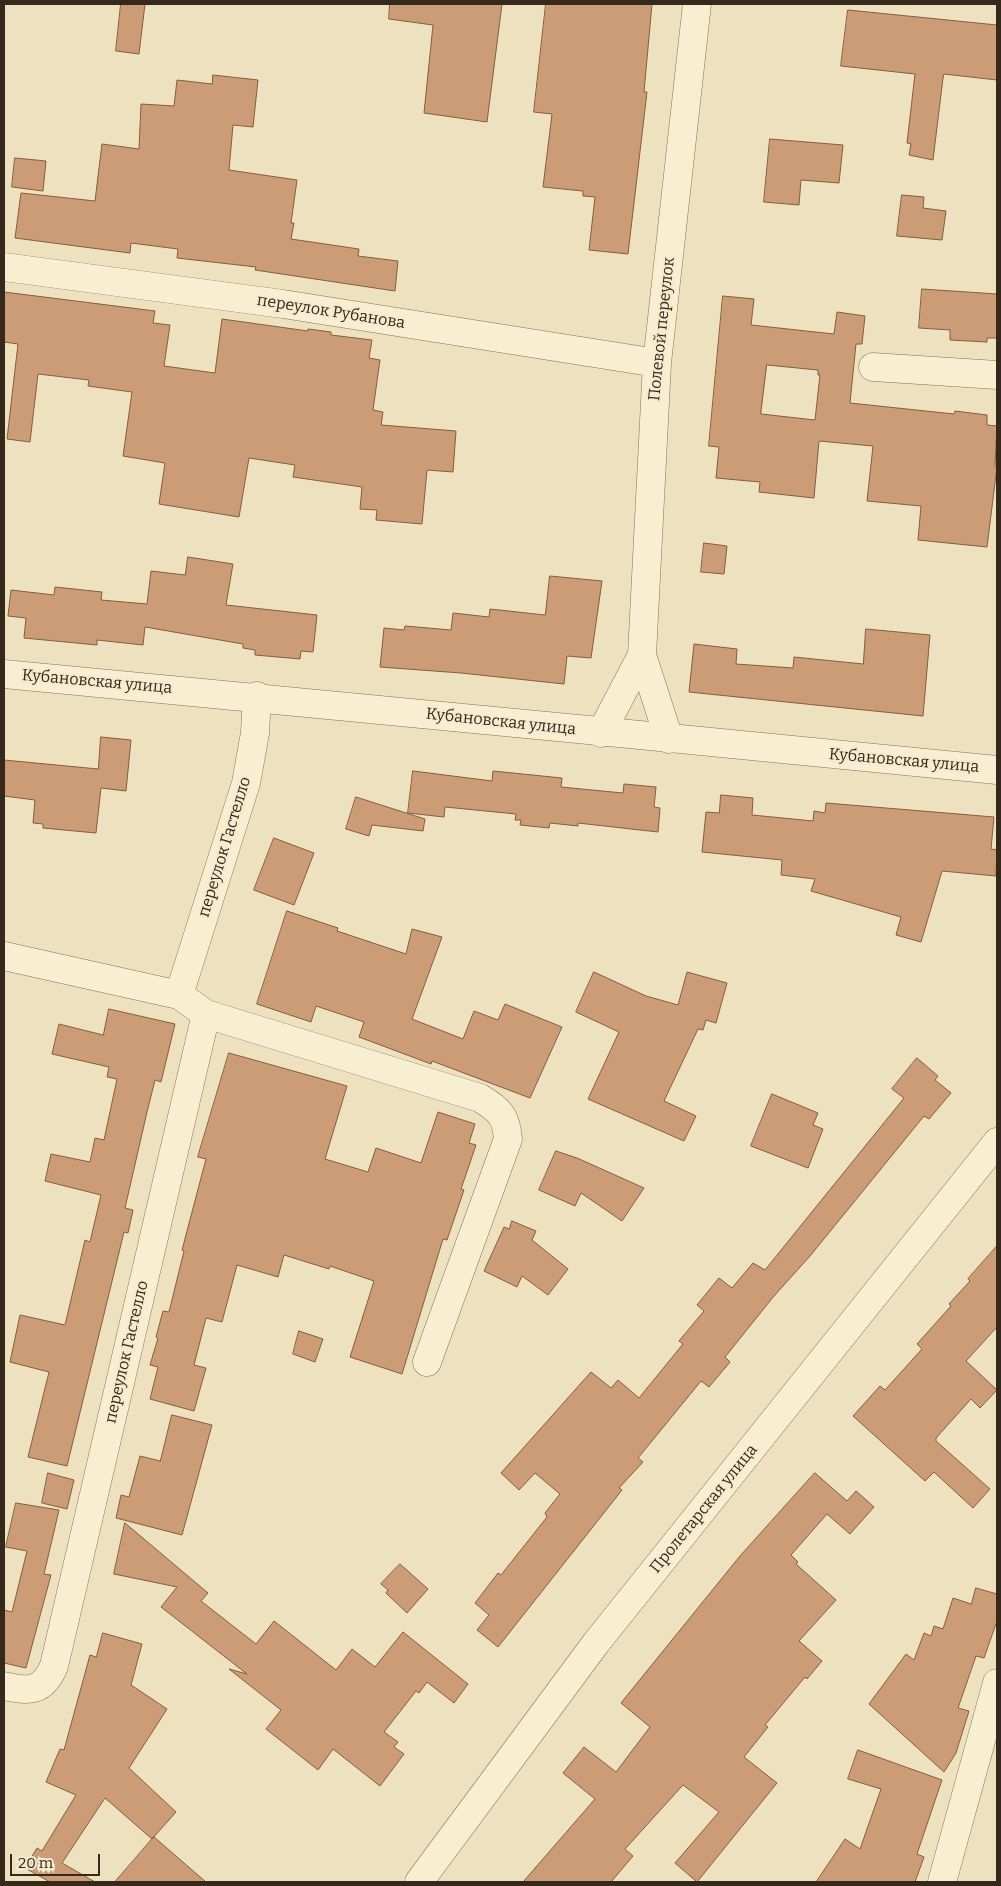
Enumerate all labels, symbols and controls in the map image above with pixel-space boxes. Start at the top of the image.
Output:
street label: Полевой переулок [645,256,679,402]
street label: переулок Рубанова [256,291,406,333]
street label: Кубановская улица [21,666,173,698]
street label: Кубановская улица [425,705,577,739]
street label: Кубановская улица [828,745,980,777]
street label: переулок Гастелло [195,775,255,919]
street label: переулок Гастелло [101,1279,153,1425]
street label: Пролетарская улица [646,1441,762,1577]
scale bar [12,1844,102,1876]
text: 20 m [18,1854,53,1872]

